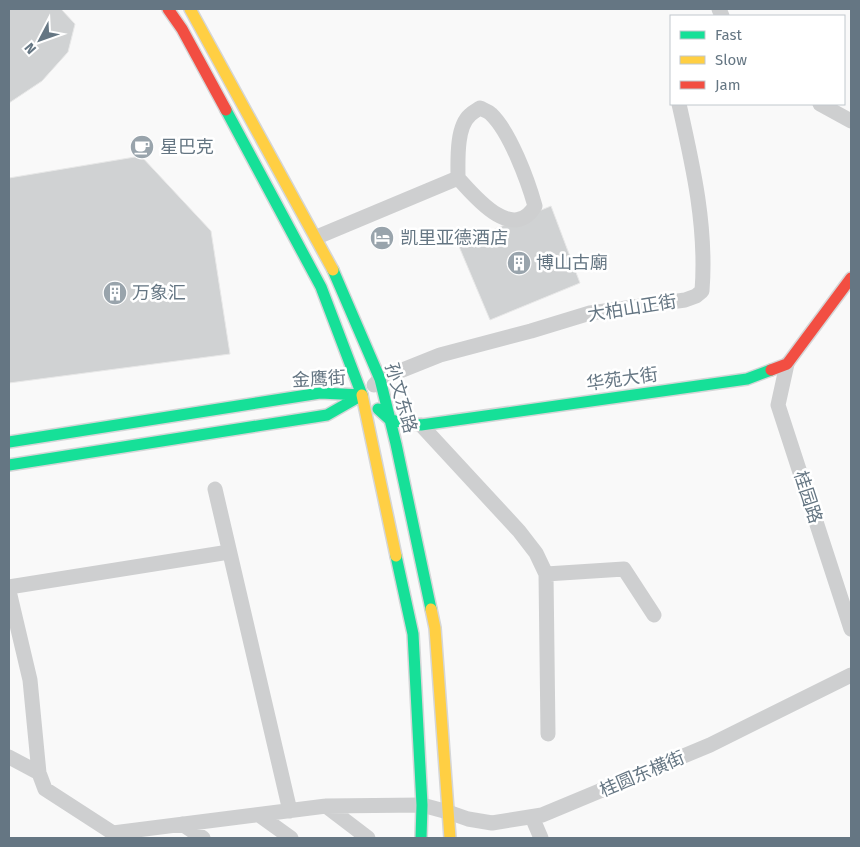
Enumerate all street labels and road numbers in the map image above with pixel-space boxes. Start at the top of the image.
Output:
street label: 大柏山正街 [586,290,678,326]
street label: 孙文东路 [381,360,421,436]
street label: 华苑大街 [585,363,659,395]
street label: 金鹰街 [291,367,347,391]
street label: 桂园路 [789,468,827,526]
street label: 桂圆东横街 [596,746,688,802]

